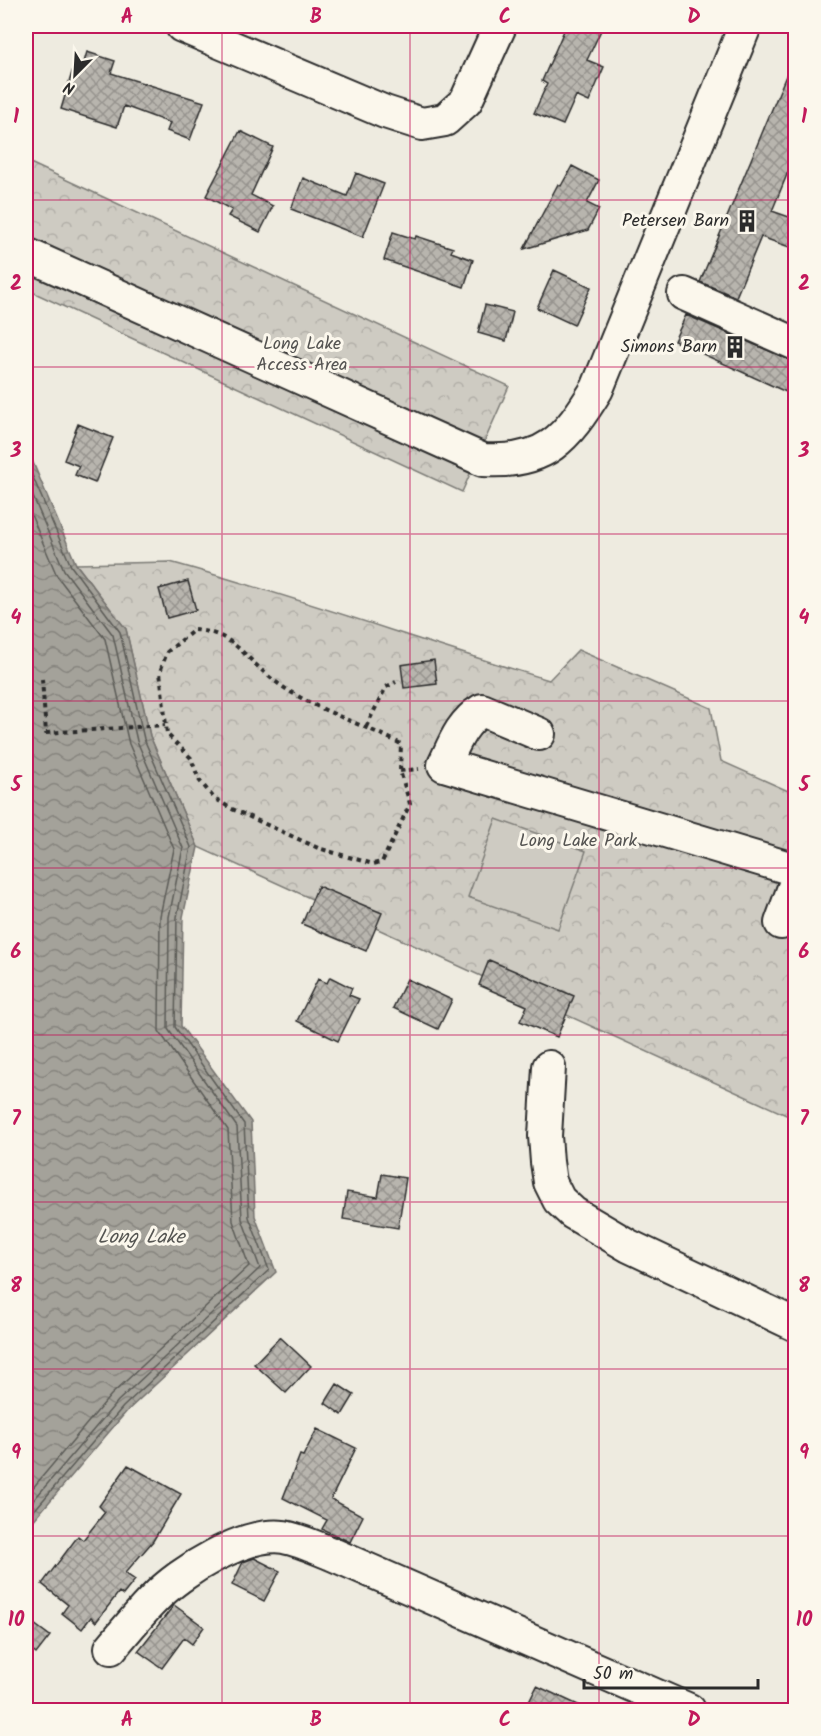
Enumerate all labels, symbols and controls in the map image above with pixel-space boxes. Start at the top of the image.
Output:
text: A [121,2,133,34]
text: B [310,2,322,34]
text: C [499,2,511,34]
text: D [687,2,701,34]
north arrow [45,45,105,105]
text: N [60,74,79,101]
text: 1 [13,102,19,134]
text: 1 [801,102,807,134]
place label: Petersen Barn [622,207,729,236]
building icon: Petersen Barn [734,208,760,234]
text: 2 [10,269,22,301]
text: 2 [798,269,810,301]
park label: Long Lake Access Area [256,330,348,380]
place label: Simons Barn [621,333,717,362]
building icon: Simons Barn [722,334,748,360]
text: 3 [10,436,22,468]
text: 3 [798,436,810,468]
text: 4 [11,603,22,635]
text: 4 [799,603,810,635]
text: 5 [10,770,23,802]
text: 5 [798,770,811,802]
park label: Long Lake Park [519,827,638,856]
text: 6 [11,937,22,969]
text: 6 [799,937,810,969]
text: 7 [11,1104,21,1136]
text: 7 [799,1104,809,1136]
water label: Long Lake [98,1222,186,1254]
text: 8 [10,1271,22,1303]
text: 8 [798,1271,810,1303]
text: 9 [11,1438,21,1470]
text: 9 [799,1438,809,1470]
text: 10 [8,1605,25,1637]
text: 10 [796,1605,813,1637]
scale bar [584,1652,758,1690]
text: 50 m [593,1660,633,1689]
text: A [121,1705,133,1736]
text: B [310,1705,322,1736]
text: C [499,1705,511,1736]
text: D [687,1705,701,1736]

